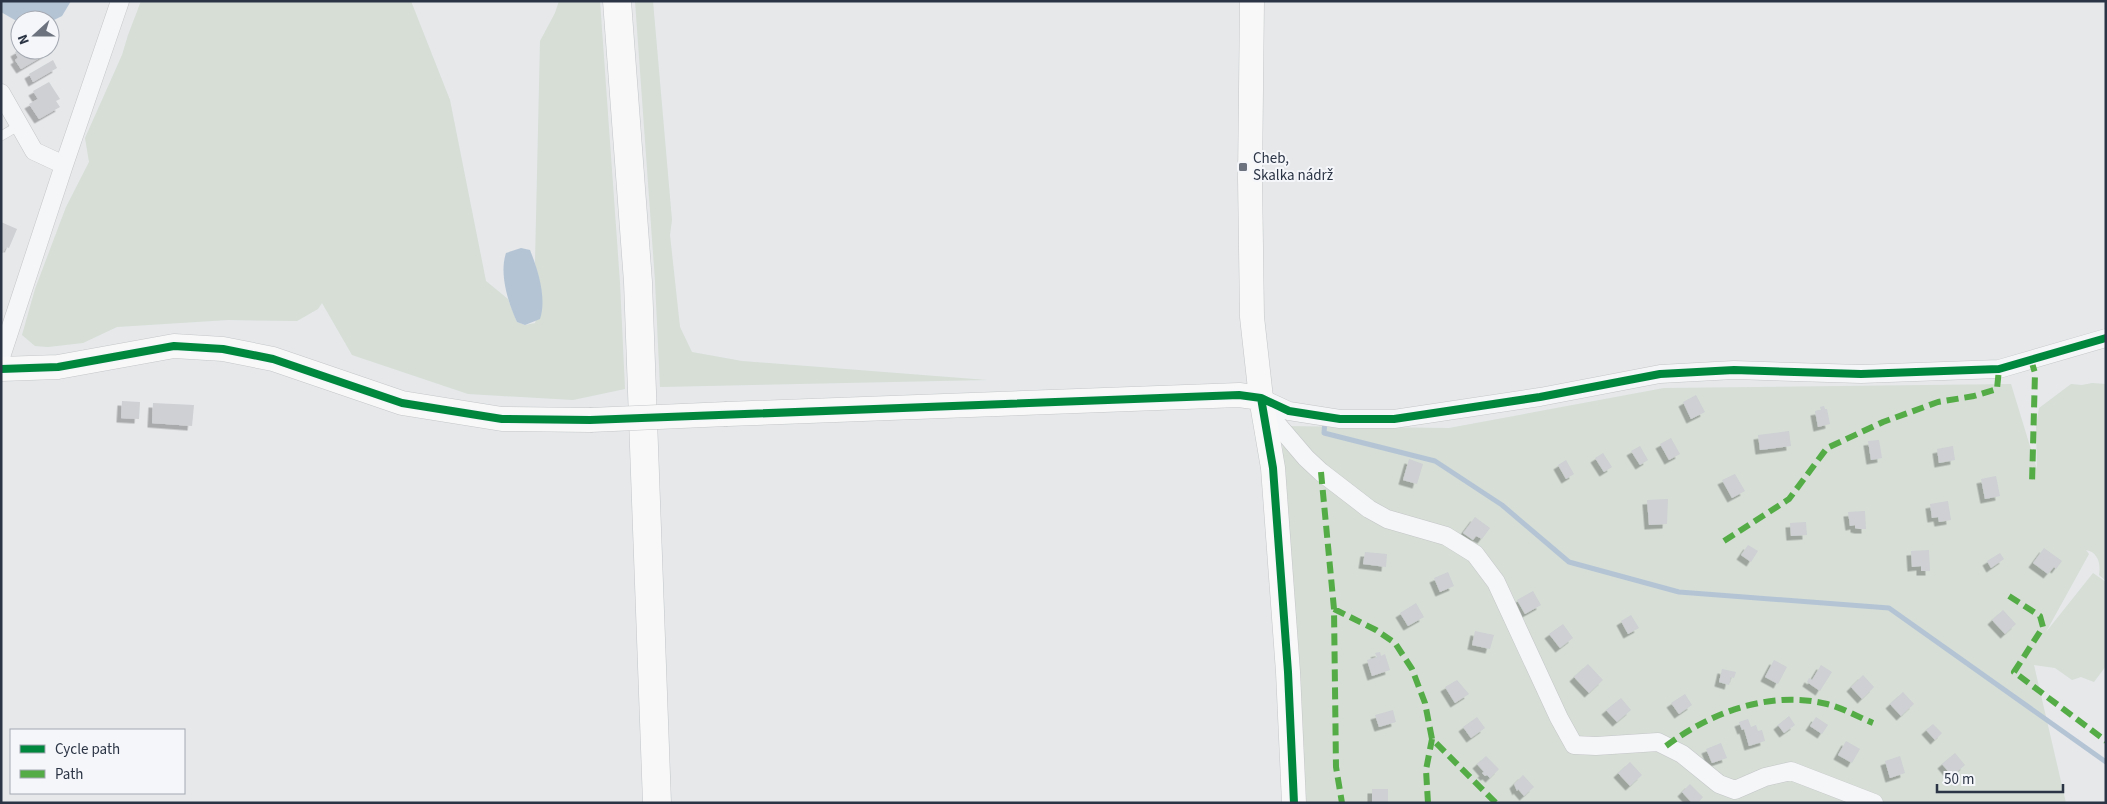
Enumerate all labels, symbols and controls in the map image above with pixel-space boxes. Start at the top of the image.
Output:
north arrow [10,10,60,60]
text: N [13,31,35,47]
place label: Cheb, Skalka nádrž [1253,148,1334,186]
marker: Cheb, Skalka nádrž [1237,161,1249,173]
legend [10,729,185,794]
text: Cycle path [55,739,120,760]
scale bar [1937,762,2063,794]
text: Path [55,764,83,785]
text: 50 m [1944,769,1974,790]

